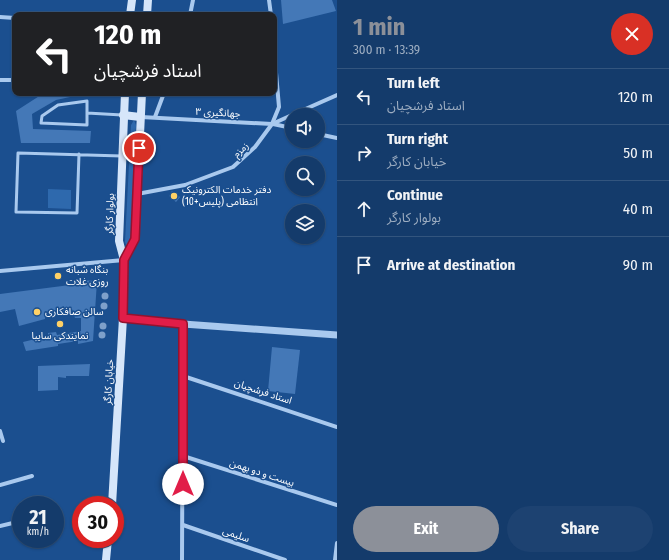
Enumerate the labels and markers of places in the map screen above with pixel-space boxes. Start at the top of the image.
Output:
pin [122,131,156,165]
place label: دفتر خدمات الکترونیک انتظامی (پلیس+10) [182,184,272,208]
marker: دفتر خدمات الکترونیک انتظامی (پلیس+10) [169,191,179,201]
place label: بنگاه شبانه روزی غلات [66,264,109,288]
marker: بنگاه شبانه روزی غلات [53,271,63,281]
place label: سالن صافكارى [45,306,104,318]
marker: سالن صافكارى [32,307,42,317]
marker: نمايندكى سايبا [55,319,65,329]
place label: نمايندكى سايبا [31,330,89,342]

